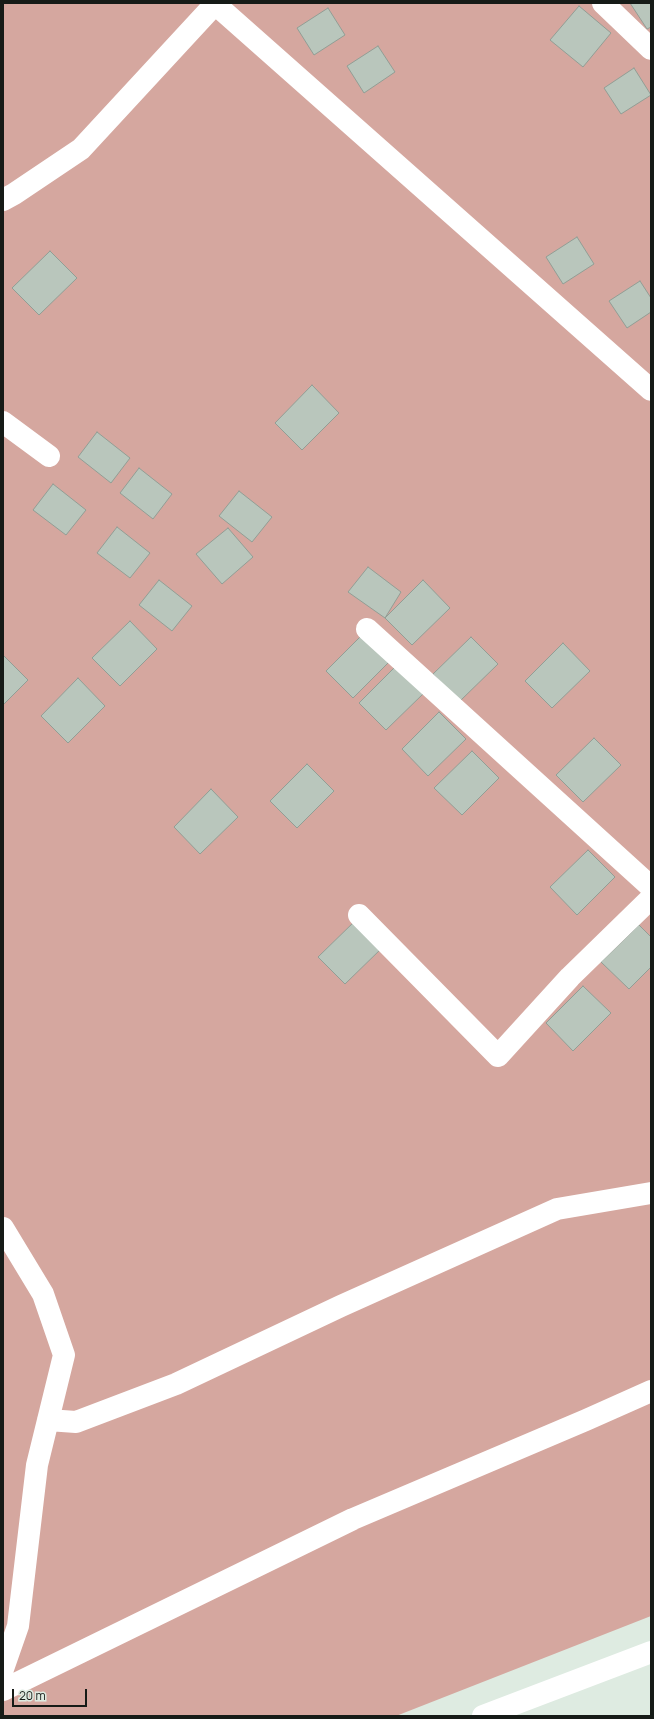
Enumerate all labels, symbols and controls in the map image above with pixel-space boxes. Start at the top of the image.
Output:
scale bar [14,1681,89,1707]
text: 20 m [19,1687,46,1704]

